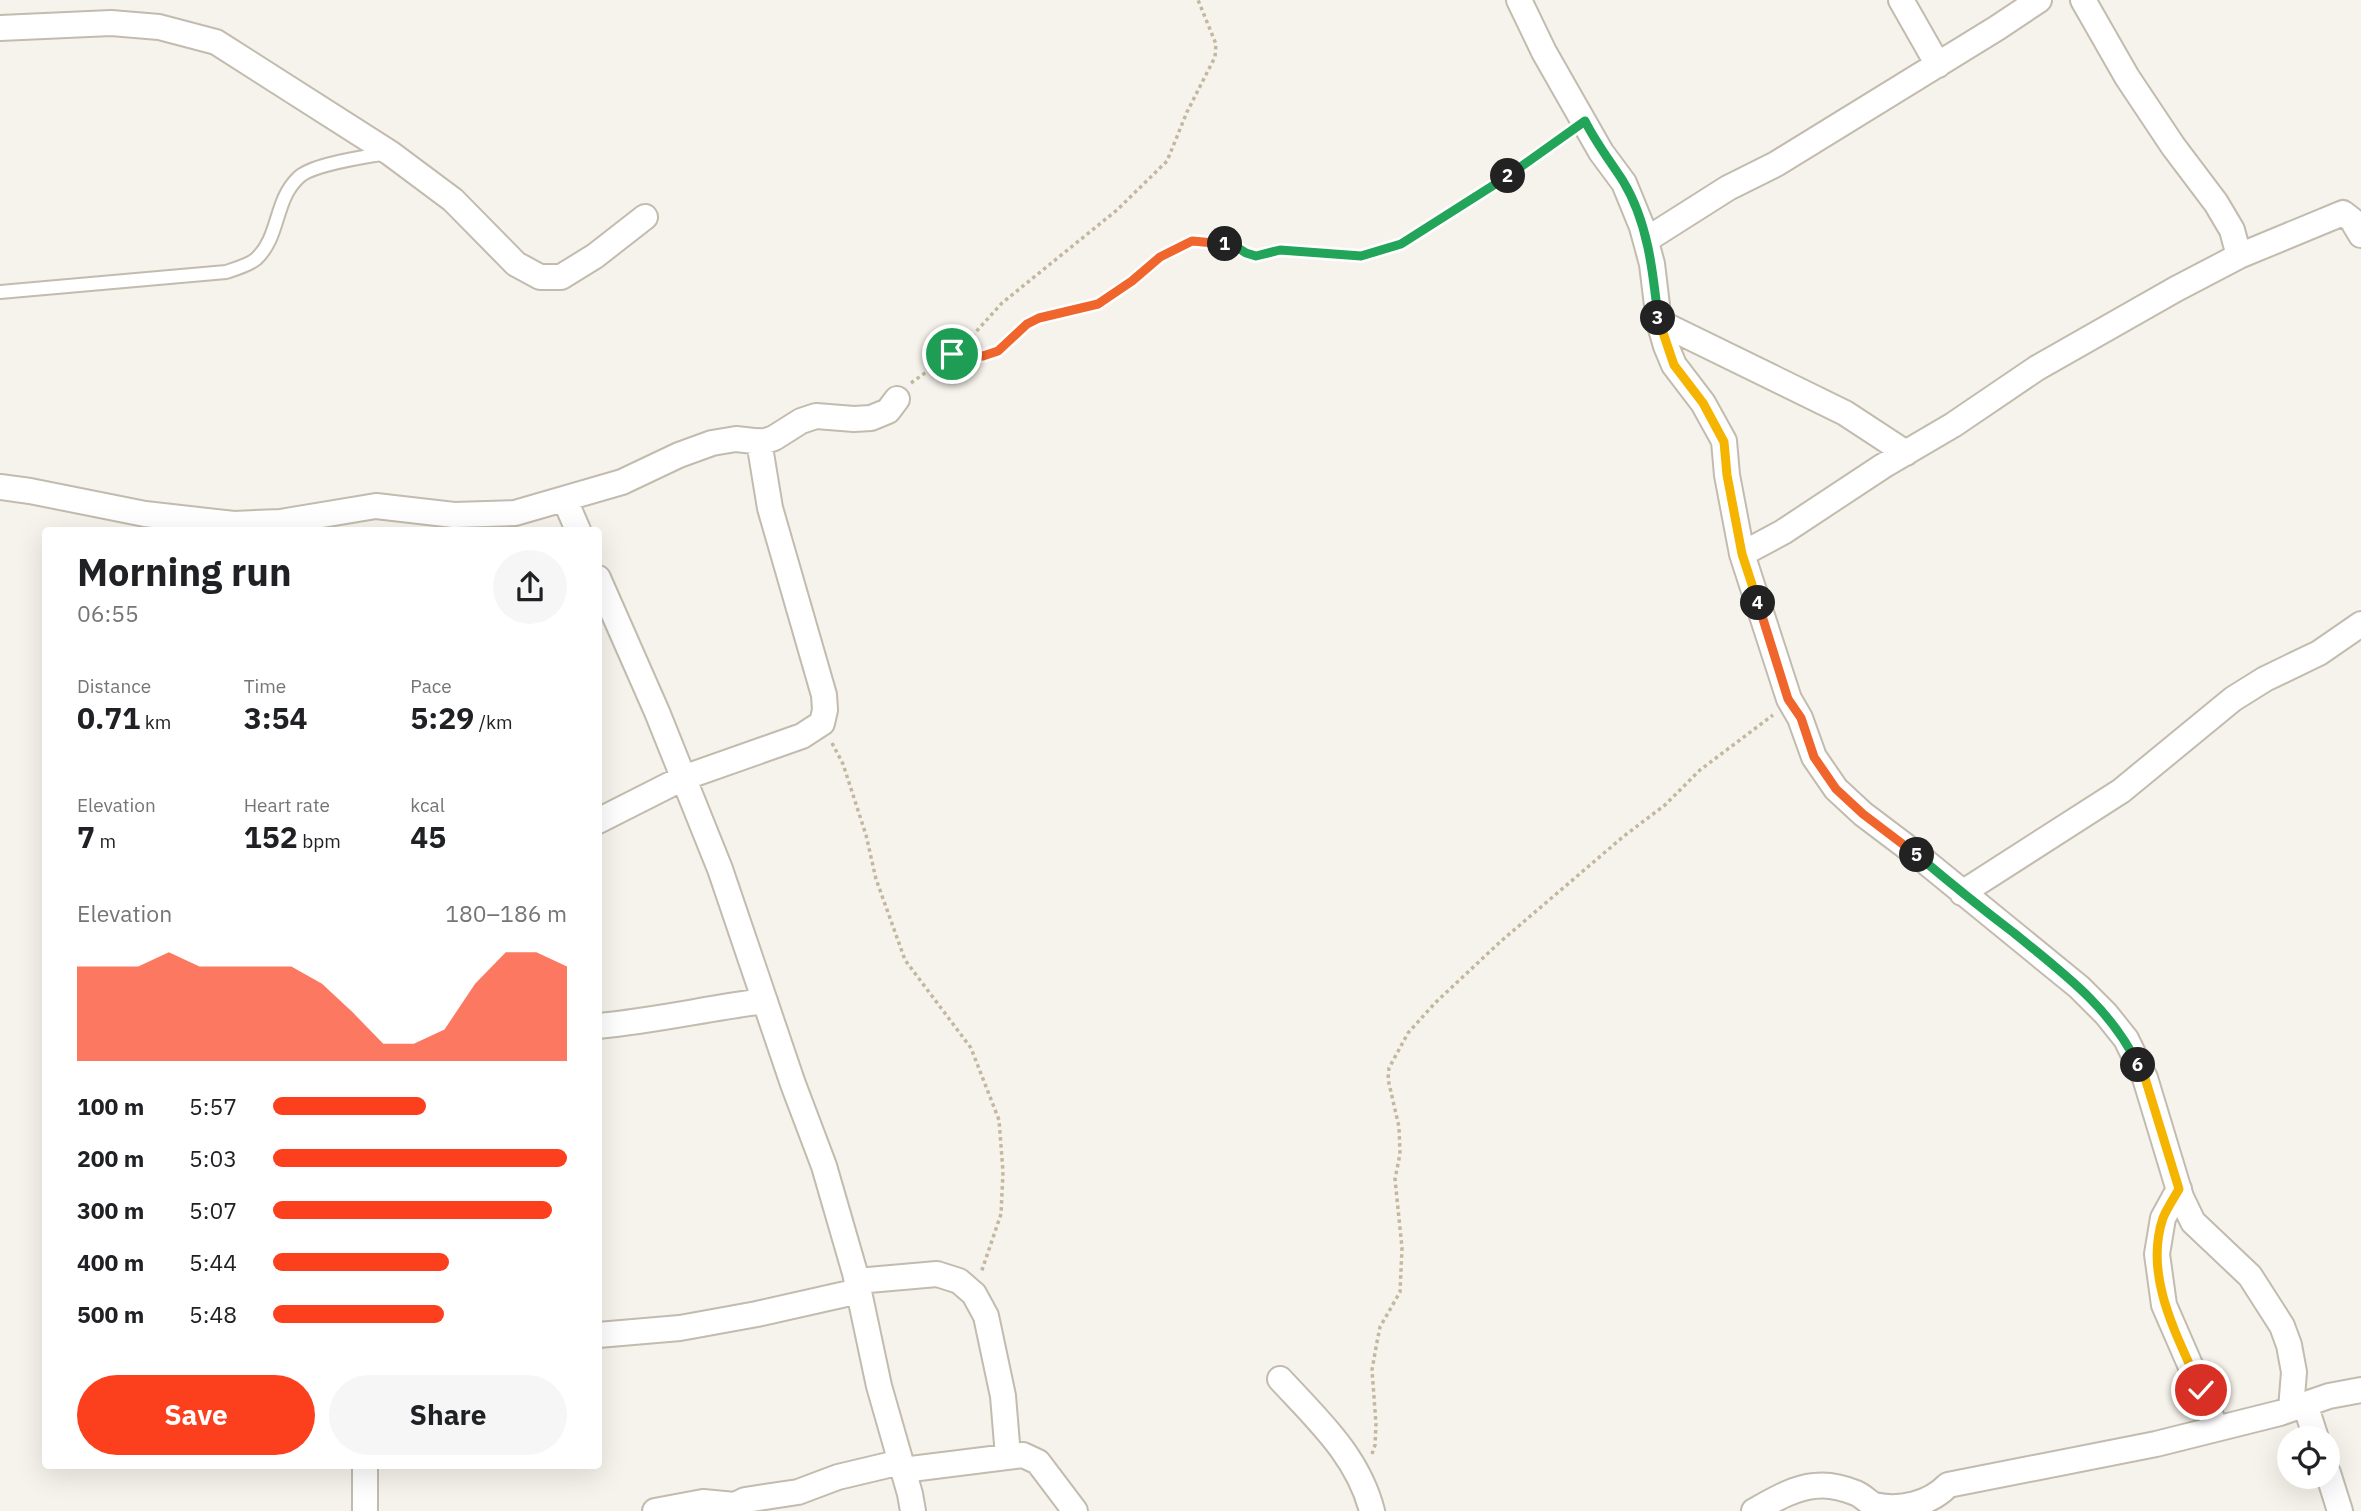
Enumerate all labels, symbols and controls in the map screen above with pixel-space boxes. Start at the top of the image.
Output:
pin: 2 [1490,158,1526,194]
text: 2 [1502,163,1513,187]
pin: 1 [1208,226,1242,262]
text: 1 [1219,231,1230,255]
pin: 3 [1640,300,1676,336]
text: 3 [1652,305,1663,329]
pin [922,324,982,384]
icon: arrive [933,335,971,373]
text: Morning run [77,547,292,596]
button: share [493,550,567,624]
pin: 4 [1740,586,1776,620]
text: 4 [1752,590,1763,614]
text: 06:55 [77,598,139,628]
text: Distance [77,674,151,698]
text: Time [244,674,286,698]
text: Pace [410,674,452,698]
text: 0.71 [77,698,140,737]
text: 3:54 [244,698,308,737]
text: 5:29 [410,698,474,737]
text: km [140,710,171,734]
text: /km [474,710,513,734]
text: Elevation [77,793,156,817]
text: Heart rate [244,793,330,817]
text: kcal [410,793,445,817]
text: 7 [77,817,95,856]
text: 152 [244,817,298,856]
text: 45 [410,817,446,856]
text: m [95,829,116,853]
text: bpm [298,829,341,853]
pin: 5 [1899,838,1934,872]
text: 5 [1911,842,1922,866]
text: Elevation [77,898,172,928]
text: 180–186 m [445,898,567,928]
pin: 6 [2120,1048,2156,1082]
text: 6 [2132,1052,2143,1076]
text: 100 m [77,1091,144,1121]
text: 5:57 [189,1091,237,1121]
text: 200 m [77,1143,144,1173]
text: 5:03 [189,1143,237,1173]
text: 300 m [77,1195,144,1225]
text: 5:07 [189,1195,237,1225]
text: 400 m [77,1247,144,1277]
text: 5:44 [189,1247,237,1277]
text: 500 m [77,1299,144,1329]
text: 5:48 [189,1299,237,1329]
pin [2171,1360,2231,1420]
icon: check [2182,1371,2220,1409]
button: Save [77,1375,315,1455]
button: Share [329,1375,567,1455]
map controls [2277,1426,2340,1489]
button: locate [2277,1426,2340,1489]

